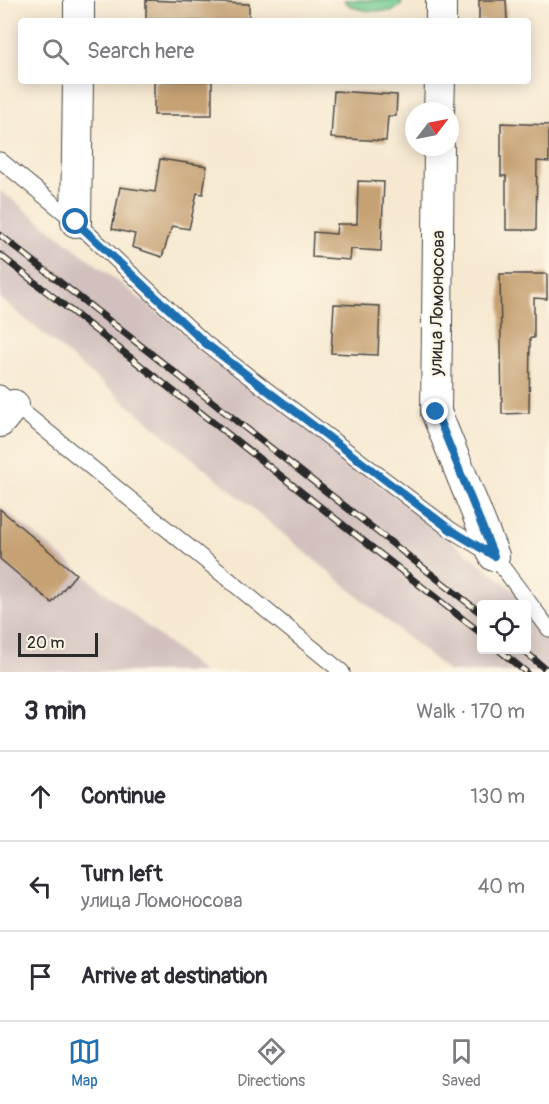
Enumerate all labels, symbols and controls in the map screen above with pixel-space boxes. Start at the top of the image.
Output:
search box [18,18,531,84]
icon: search [39,35,72,68]
text: Search here [87,37,194,65]
north arrow [405,102,459,156]
route start [62,208,88,234]
street label: улица Ломоносова [425,230,450,377]
route end [422,398,448,424]
map controls [477,600,531,654]
button: locate [477,600,531,654]
scale bar [18,630,98,658]
text: 20 m [27,633,65,653]
text: 3 min [24,695,86,727]
text: Walk · 170 m [416,699,525,724]
icon: ahead [24,780,57,813]
text: Continue [81,782,165,810]
text: 130 m [470,784,525,809]
text: Turn left [81,860,163,888]
icon: left [24,870,57,903]
text: 40 m [478,874,525,899]
text: улица Ломоносова [81,888,243,913]
icon: arrive [24,960,57,993]
text: Arrive at destination [81,962,267,990]
tab: Map [68,1035,101,1091]
tab: Directions [237,1035,305,1091]
tab: Saved [441,1035,481,1091]

